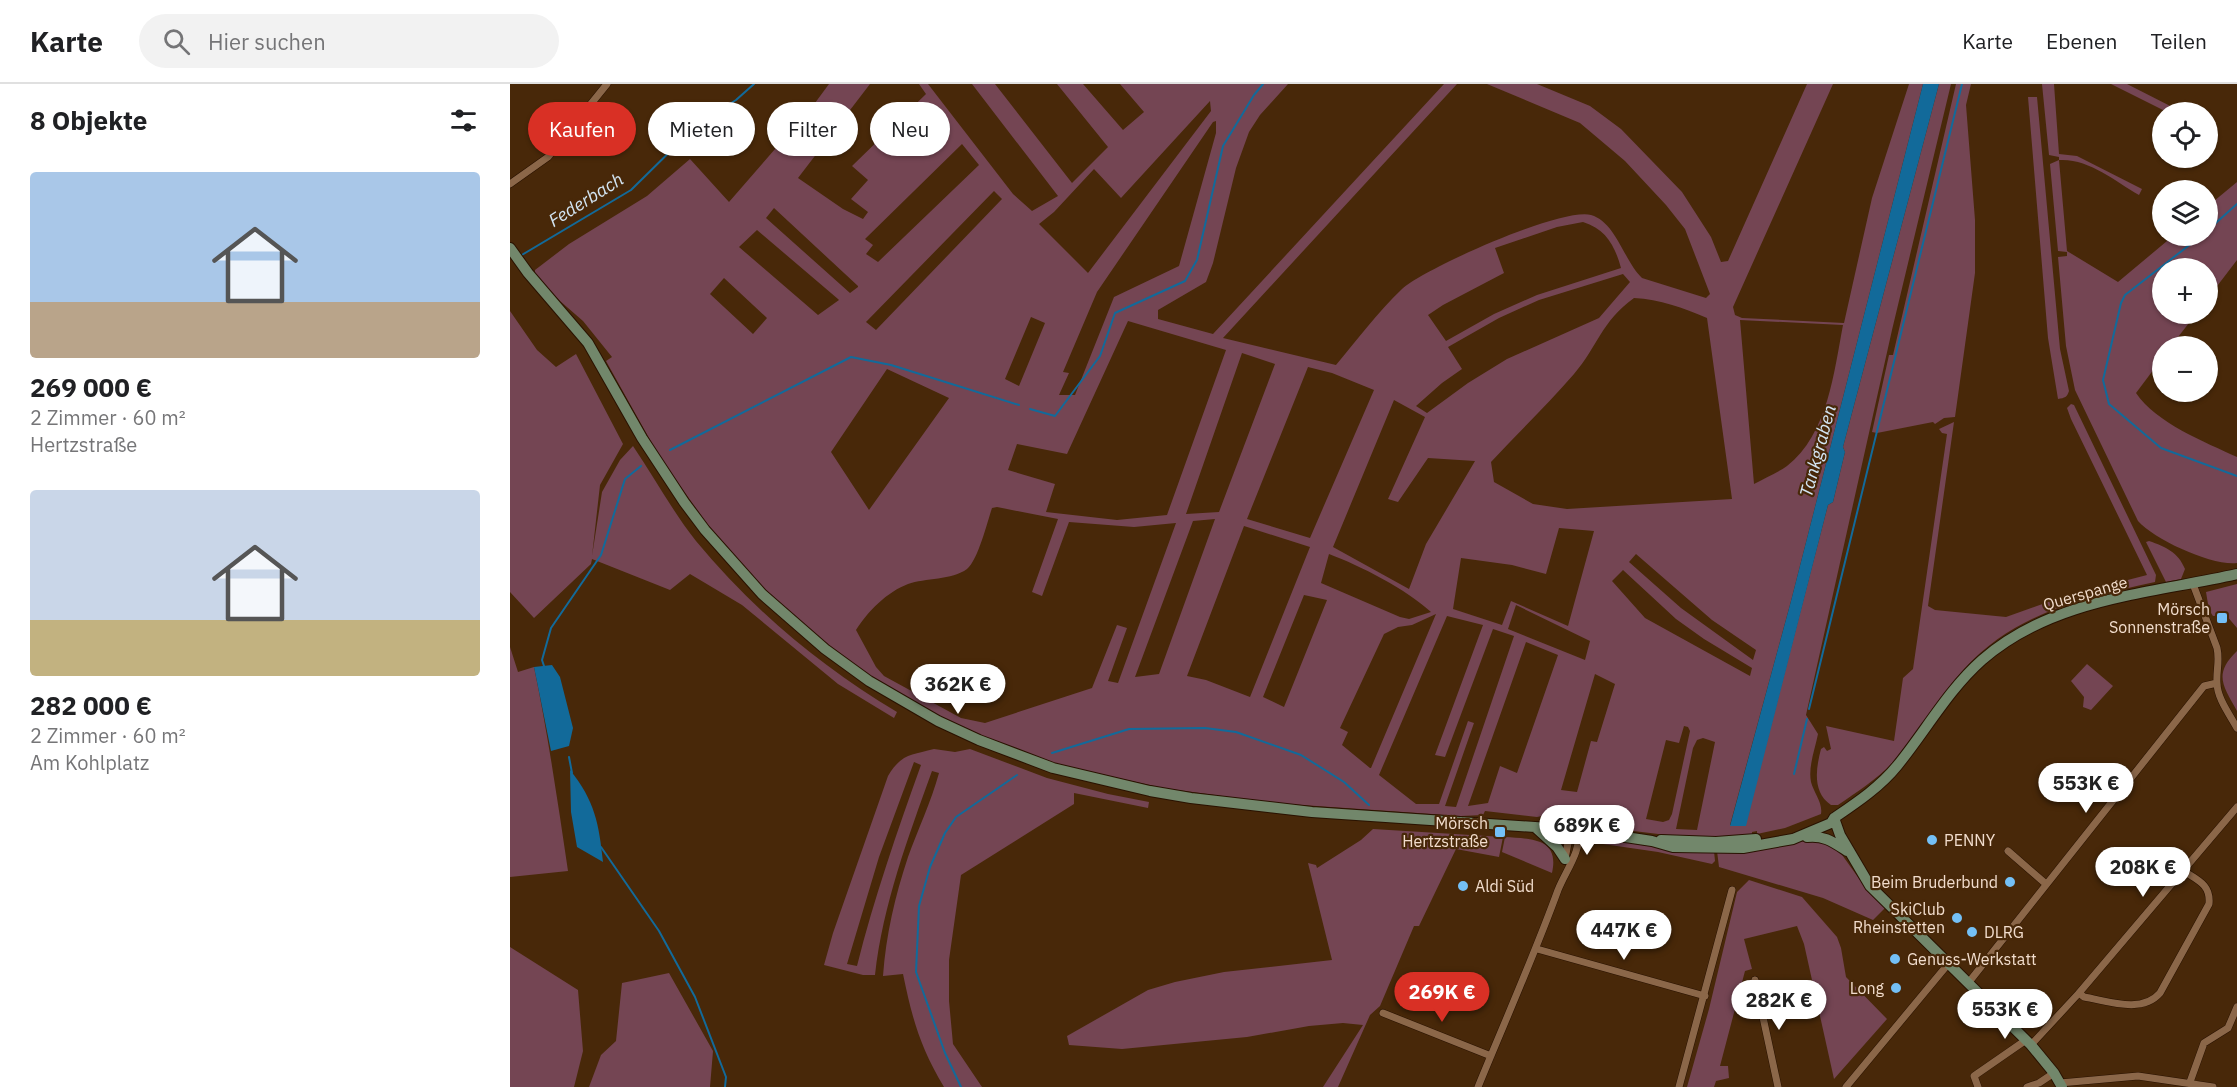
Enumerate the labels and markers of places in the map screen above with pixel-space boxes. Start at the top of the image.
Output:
place label: Mörsch Sonnenstraße [2109,599,2210,637]
marker: Mörsch Sonnenstraße [2215,611,2229,625]
pin: 362K € [909,664,1007,715]
pin: 553K € [2037,763,2135,814]
pin: 689K € [1538,805,1636,856]
place label: Mörsch Hertzstraße [1402,813,1488,851]
marker: Mörsch Hertzstraße [1493,825,1507,839]
place label: PENNY [1944,830,1996,850]
marker: PENNY [1925,833,1939,847]
pin: 208K € [2094,847,2192,898]
place label: Beim Bruderbund [1871,872,1998,892]
marker: Beim Bruderbund [2003,875,2017,889]
place label: Aldi Süd [1475,876,1534,896]
marker: Aldi Süd [1456,879,1470,893]
place label: SkiClub Rheinstetten [1853,899,1945,937]
pin: 447K € [1575,910,1673,961]
marker: SkiClub Rheinstetten [1950,911,1964,925]
place label: DLRG [1984,922,2024,942]
marker: DLRG [1965,925,1979,939]
place label: Genuss-Werkstatt [1907,949,2037,969]
marker: Genuss-Werkstatt [1888,952,1902,966]
pin: 269K € [1393,972,1491,1023]
place label: Long [1850,978,1885,998]
pin: 282K € [1730,980,1828,1031]
marker: Long [1889,981,1903,995]
pin: 553K € [1956,989,2054,1040]

